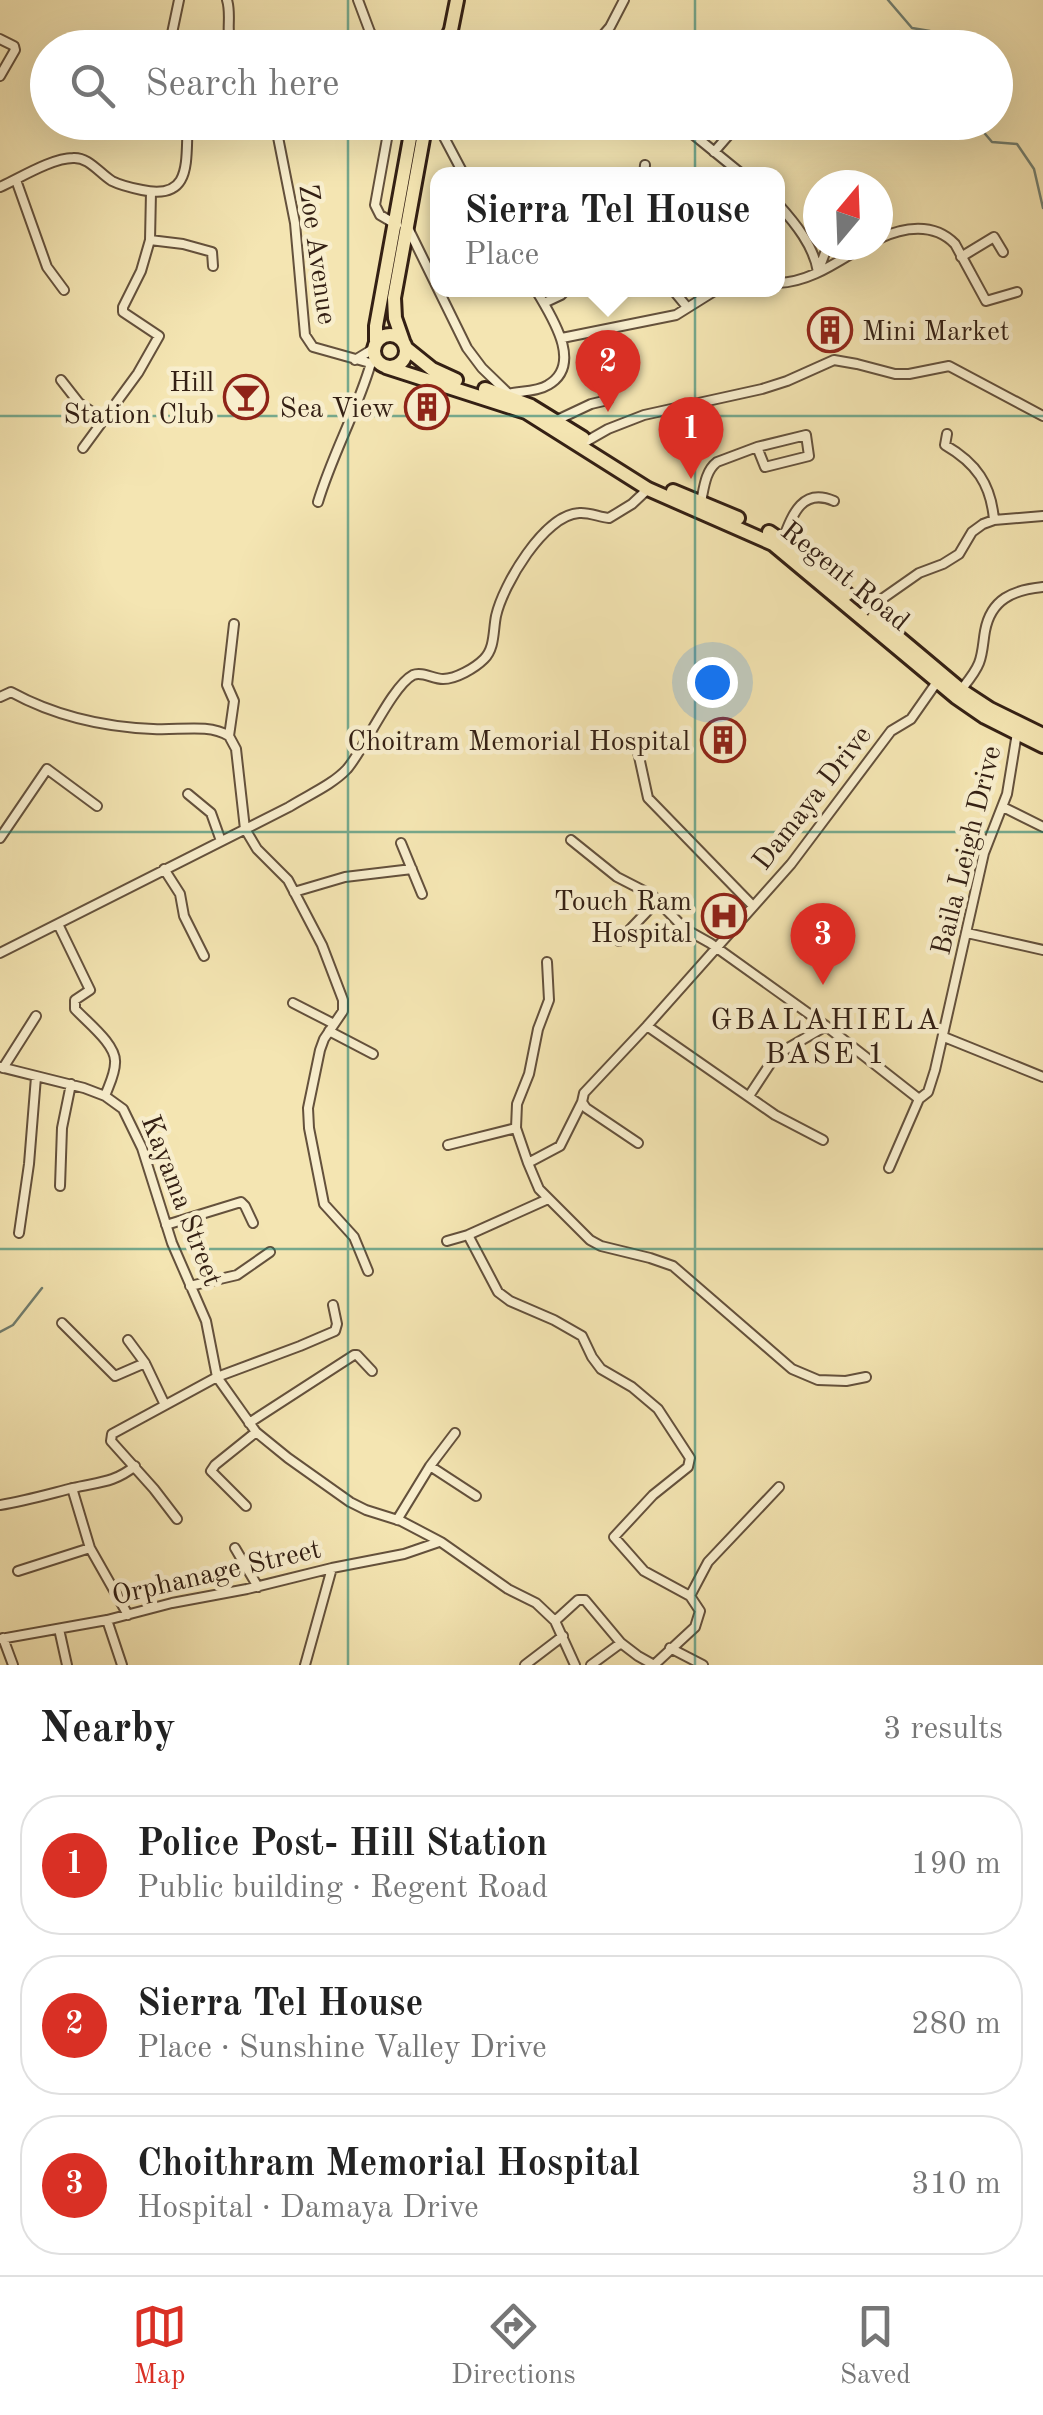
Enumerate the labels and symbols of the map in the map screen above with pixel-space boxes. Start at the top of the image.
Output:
north arrow [803,170,893,260]
street label: Zoe Avenue [292,182,340,327]
building icon: Mini Market [807,307,853,353]
place label: Mini Market [862,319,1010,347]
pin: 2 [576,330,640,412]
place label: Hill Station Club [63,370,214,430]
bar icon: Hill Station Club [223,374,269,420]
building icon: Sea View [404,384,450,430]
place label: Sea View [280,396,394,424]
pin: 1 [658,396,724,479]
street label: Regent Road [775,517,914,637]
your location [687,657,738,708]
building icon: Choitram Memorial Hospital [700,717,746,763]
street label: Damaya Drive [749,722,878,876]
place label: Choitram Memorial Hospital [347,729,690,757]
street label: Baila Leigh Drive [928,743,1007,958]
place label: Touch Ram Hospital [554,889,692,949]
hospital icon: Touch Ram Hospital [701,893,747,939]
pin: 3 [790,902,856,985]
district label: GBALAHIELA BASE 1 [710,1006,942,1070]
street label: Kayama Street [135,1112,226,1290]
street label: Orphanage Street [109,1536,324,1612]

